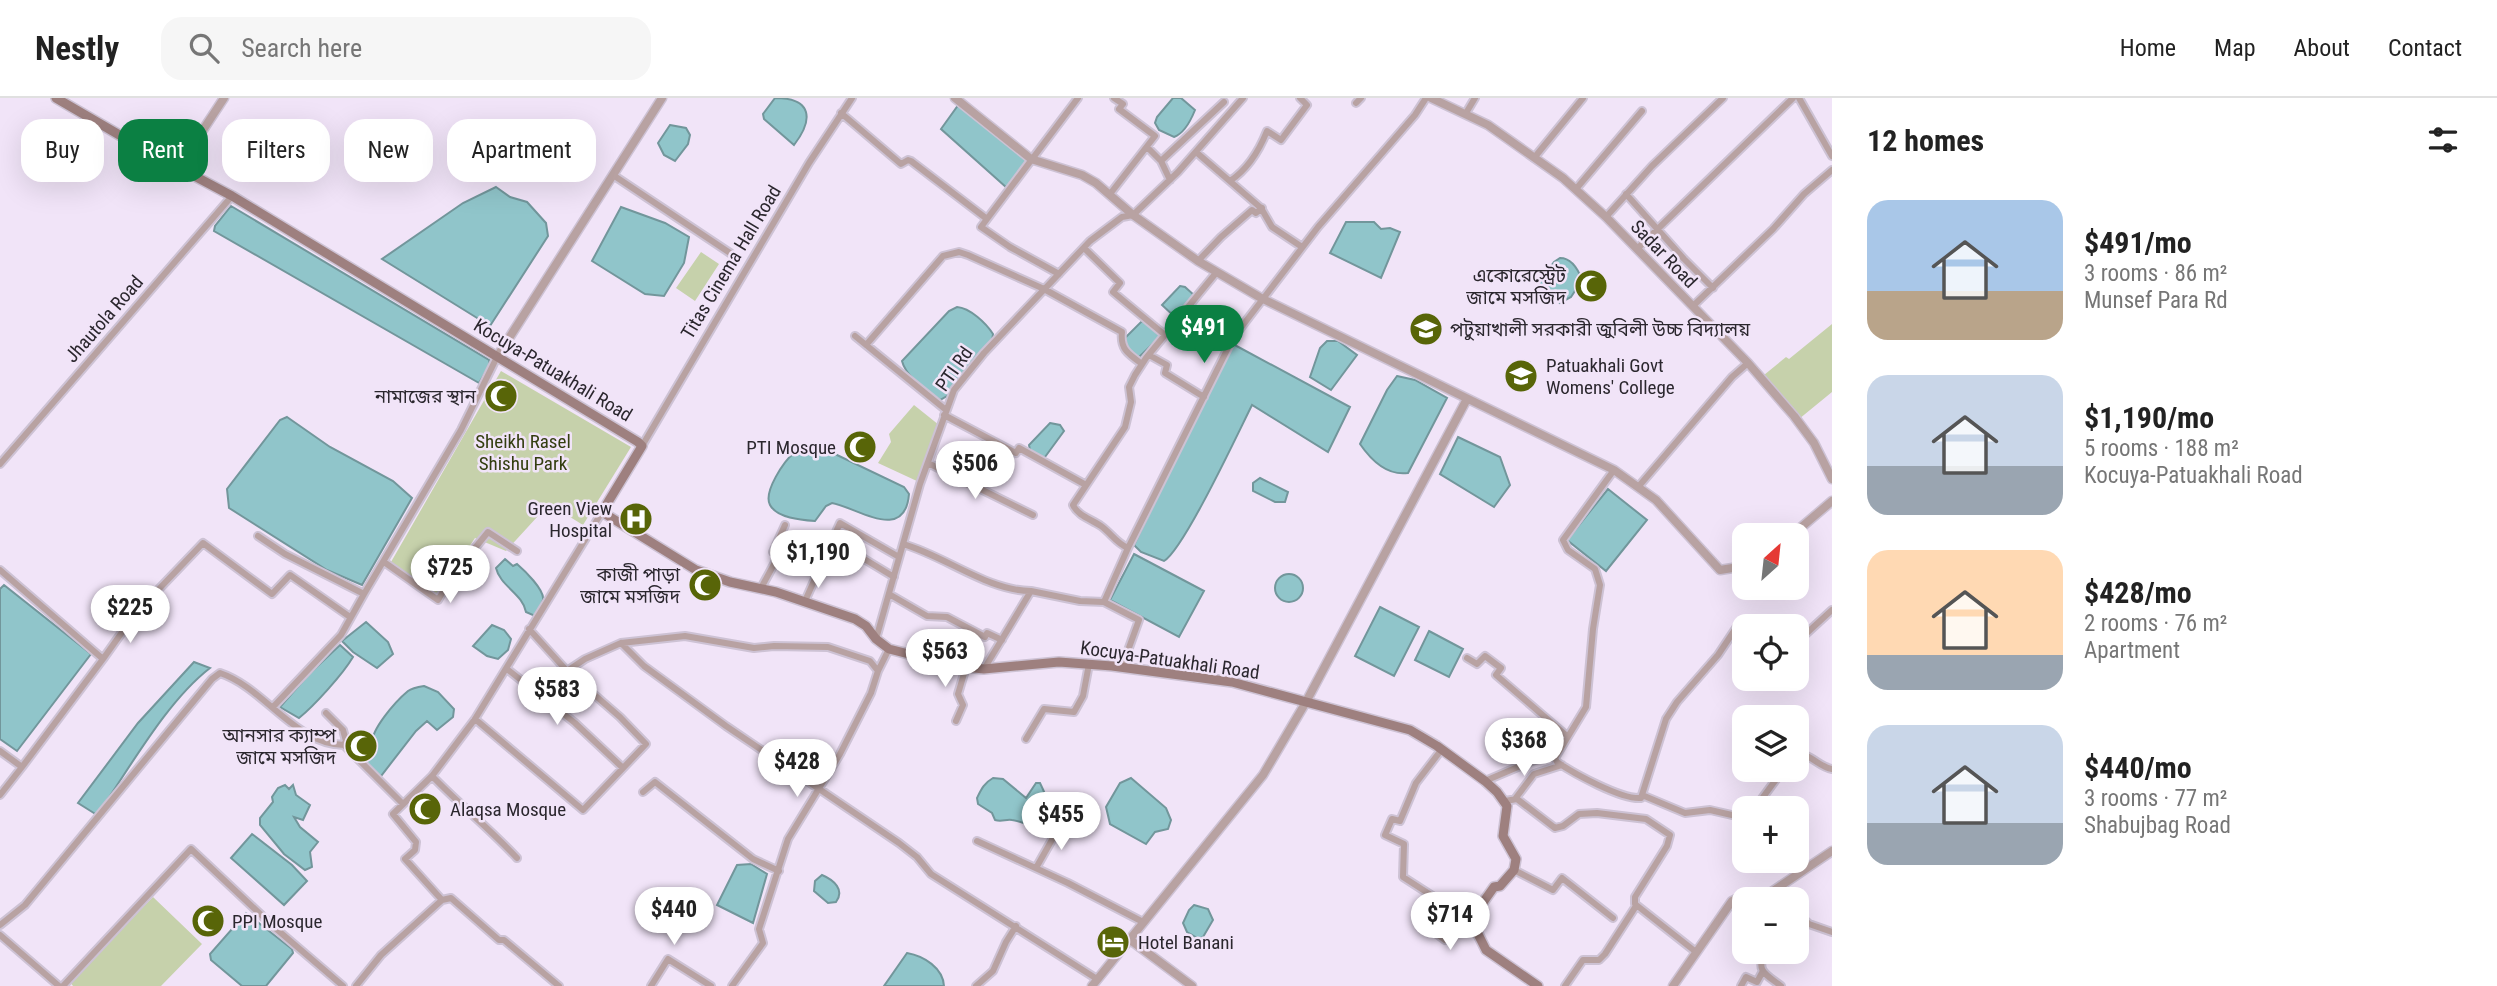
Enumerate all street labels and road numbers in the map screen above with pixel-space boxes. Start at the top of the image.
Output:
street label: Titas Cinema Hall Road [676,181,786,343]
street label: Sadar Road [1626,215,1702,293]
street label: Jhautola Road [60,271,148,367]
street label: Kocuya-Patuakhali Road [470,314,636,426]
street label: PTI Rd [931,342,977,396]
street label: Kocuya-Patuakhali Road [1079,636,1261,684]

